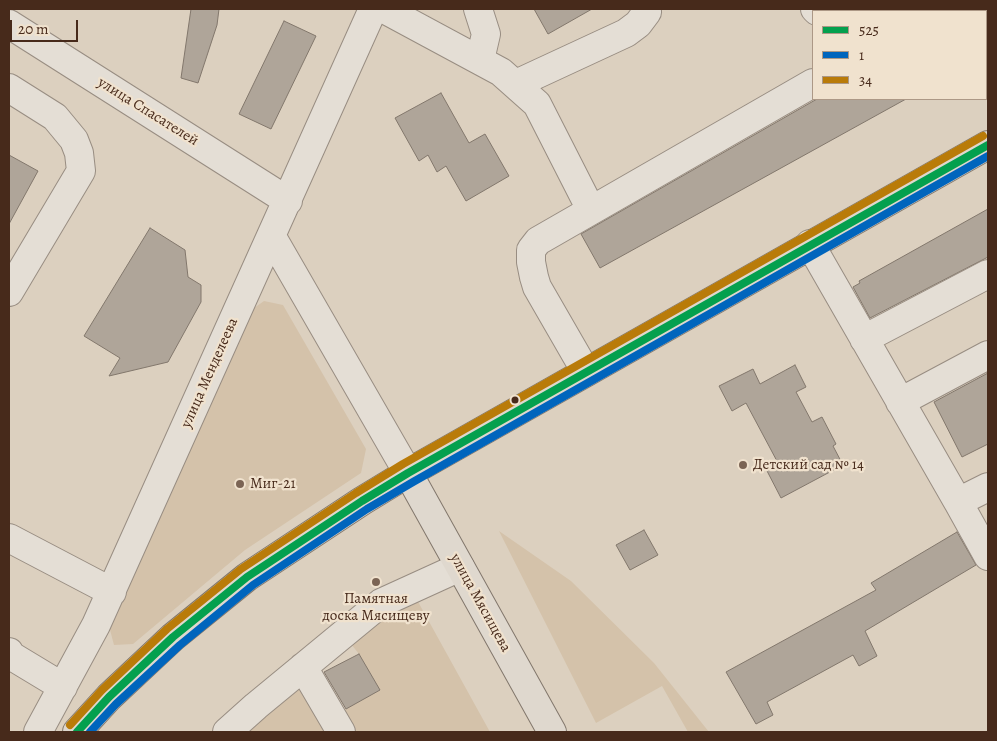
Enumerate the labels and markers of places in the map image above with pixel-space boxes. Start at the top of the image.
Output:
unlabelled marker [510,395,520,405]
place label: Детский сад № 14 [753,456,864,474]
marker: Детский сад № 14 [737,459,749,471]
place label: Миг-21 [250,475,296,493]
marker: Миг-21 [234,478,246,490]
marker: Памятная доска Мясищеву [370,576,382,588]
place label: Памятная доска Мясищеву [322,590,430,625]

